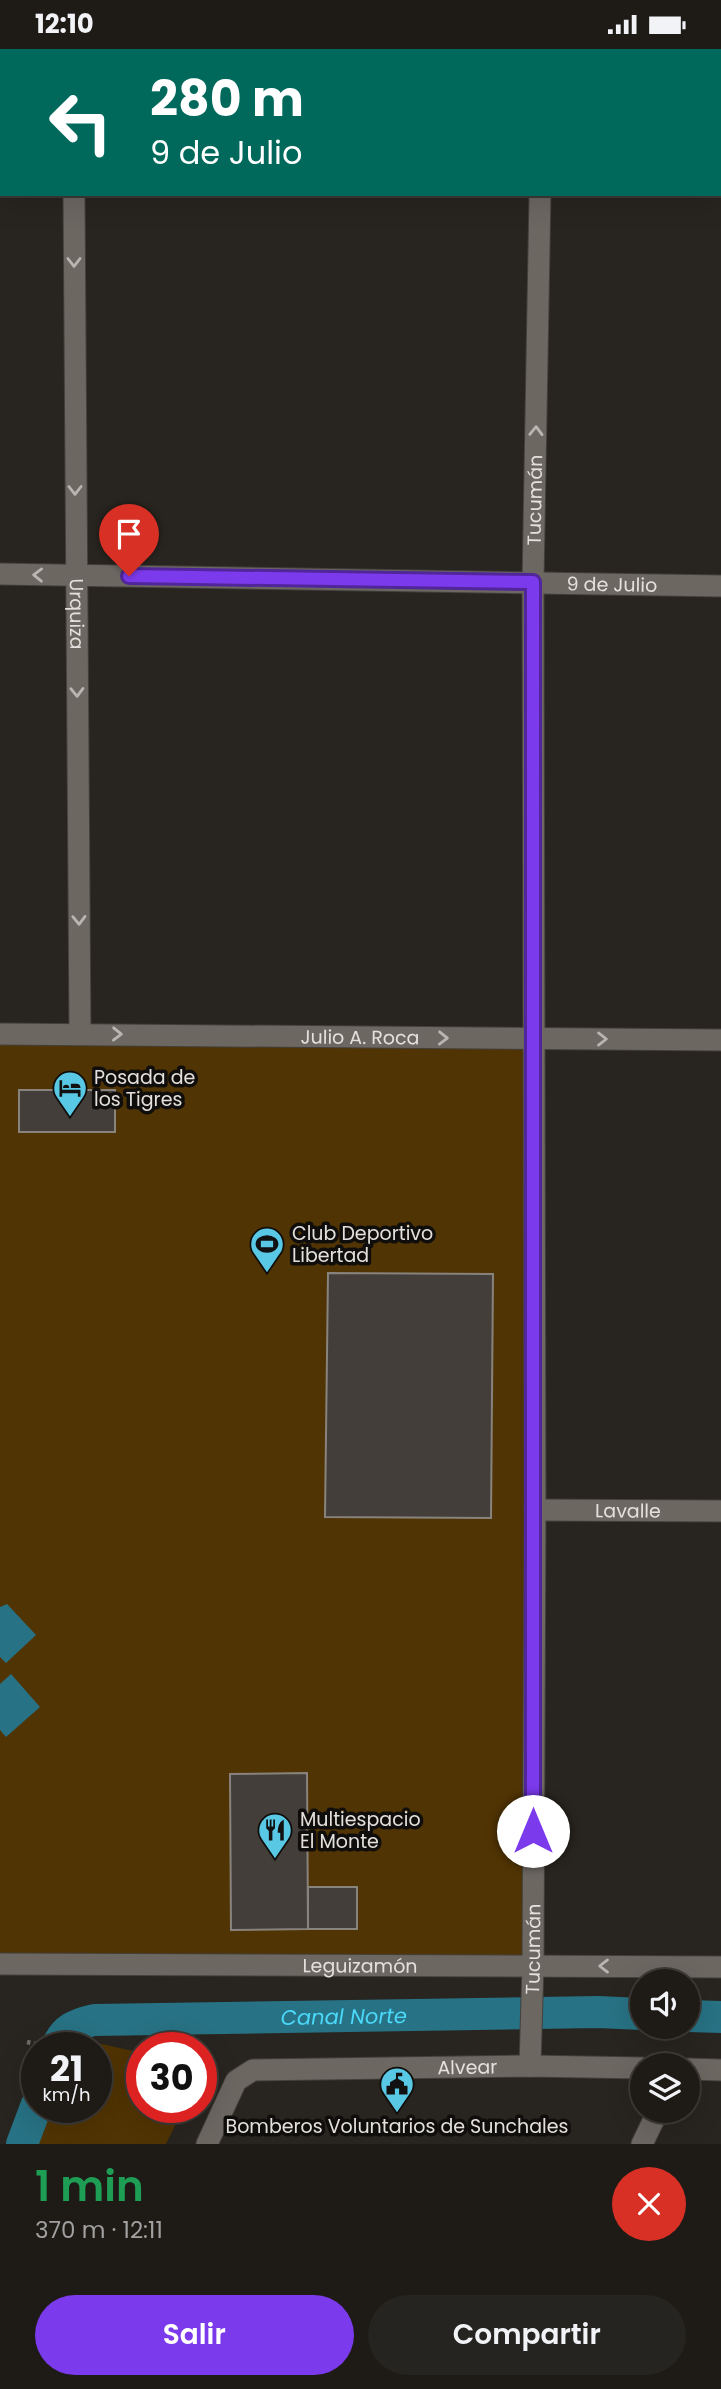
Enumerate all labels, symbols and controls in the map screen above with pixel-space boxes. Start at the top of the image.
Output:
text: 12:10 [35,6,94,42]
text: 280 m [150,65,304,133]
icon: left [35,77,126,168]
text: 9 de Julio [150,130,302,175]
one-way arrow [66,258,82,268]
one-way arrow [528,425,544,436]
street label: Tucumán [520,454,549,546]
one-way arrow [67,485,83,496]
pin [99,504,159,576]
icon: arrive [110,515,148,553]
one-way arrow [32,567,42,583]
street label: 9 de Julio [566,570,657,598]
street label: Urquiza [63,578,91,650]
one-way arrow [69,688,85,698]
one-way arrow [71,915,87,926]
street label: Julio A. Roca [300,1023,420,1051]
one-way arrow [112,1026,123,1042]
one-way arrow [437,1030,448,1045]
one-way arrow [598,1031,608,1047]
place label: Posada de los Tigres [94,1064,195,1113]
hotel icon: Posada de los Tigres [51,1069,89,1118]
place label: Club Deportivo Libertad [292,1220,433,1269]
sports icon: Club Deportivo Libertad [248,1225,286,1274]
street label: Lavalle [595,1497,661,1524]
position arrow [496,1794,570,1868]
place label: Multiespacio El Monte [300,1806,421,1855]
restaurant icon: Multiespacio El Monte [256,1811,294,1860]
street label: Tucumán [519,1904,547,1995]
street label: Leguizamón [302,1952,418,1979]
one-way arrow [598,1958,609,1974]
map controls [630,1969,700,2123]
button: sound [630,1969,700,2039]
water label: Canal Norte [280,2001,407,2032]
speed limit sign: 30 [126,2032,217,2123]
text: 21 [50,2044,83,2093]
street label: Alvear [437,2053,498,2081]
button: layers [630,2053,700,2123]
public building icon: Bomberos Voluntarios de Sunchales [378,2065,416,2114]
text: km/h [43,2082,90,2107]
place label: Bomberos Voluntarios de Sunchales [226,2113,569,2140]
text: 1 min [35,2157,144,2216]
button: close [612,2167,686,2241]
text: 370 m · 12:11 [35,2214,163,2246]
button: Salir [35,2295,354,2375]
button: Compartir [368,2295,686,2375]

